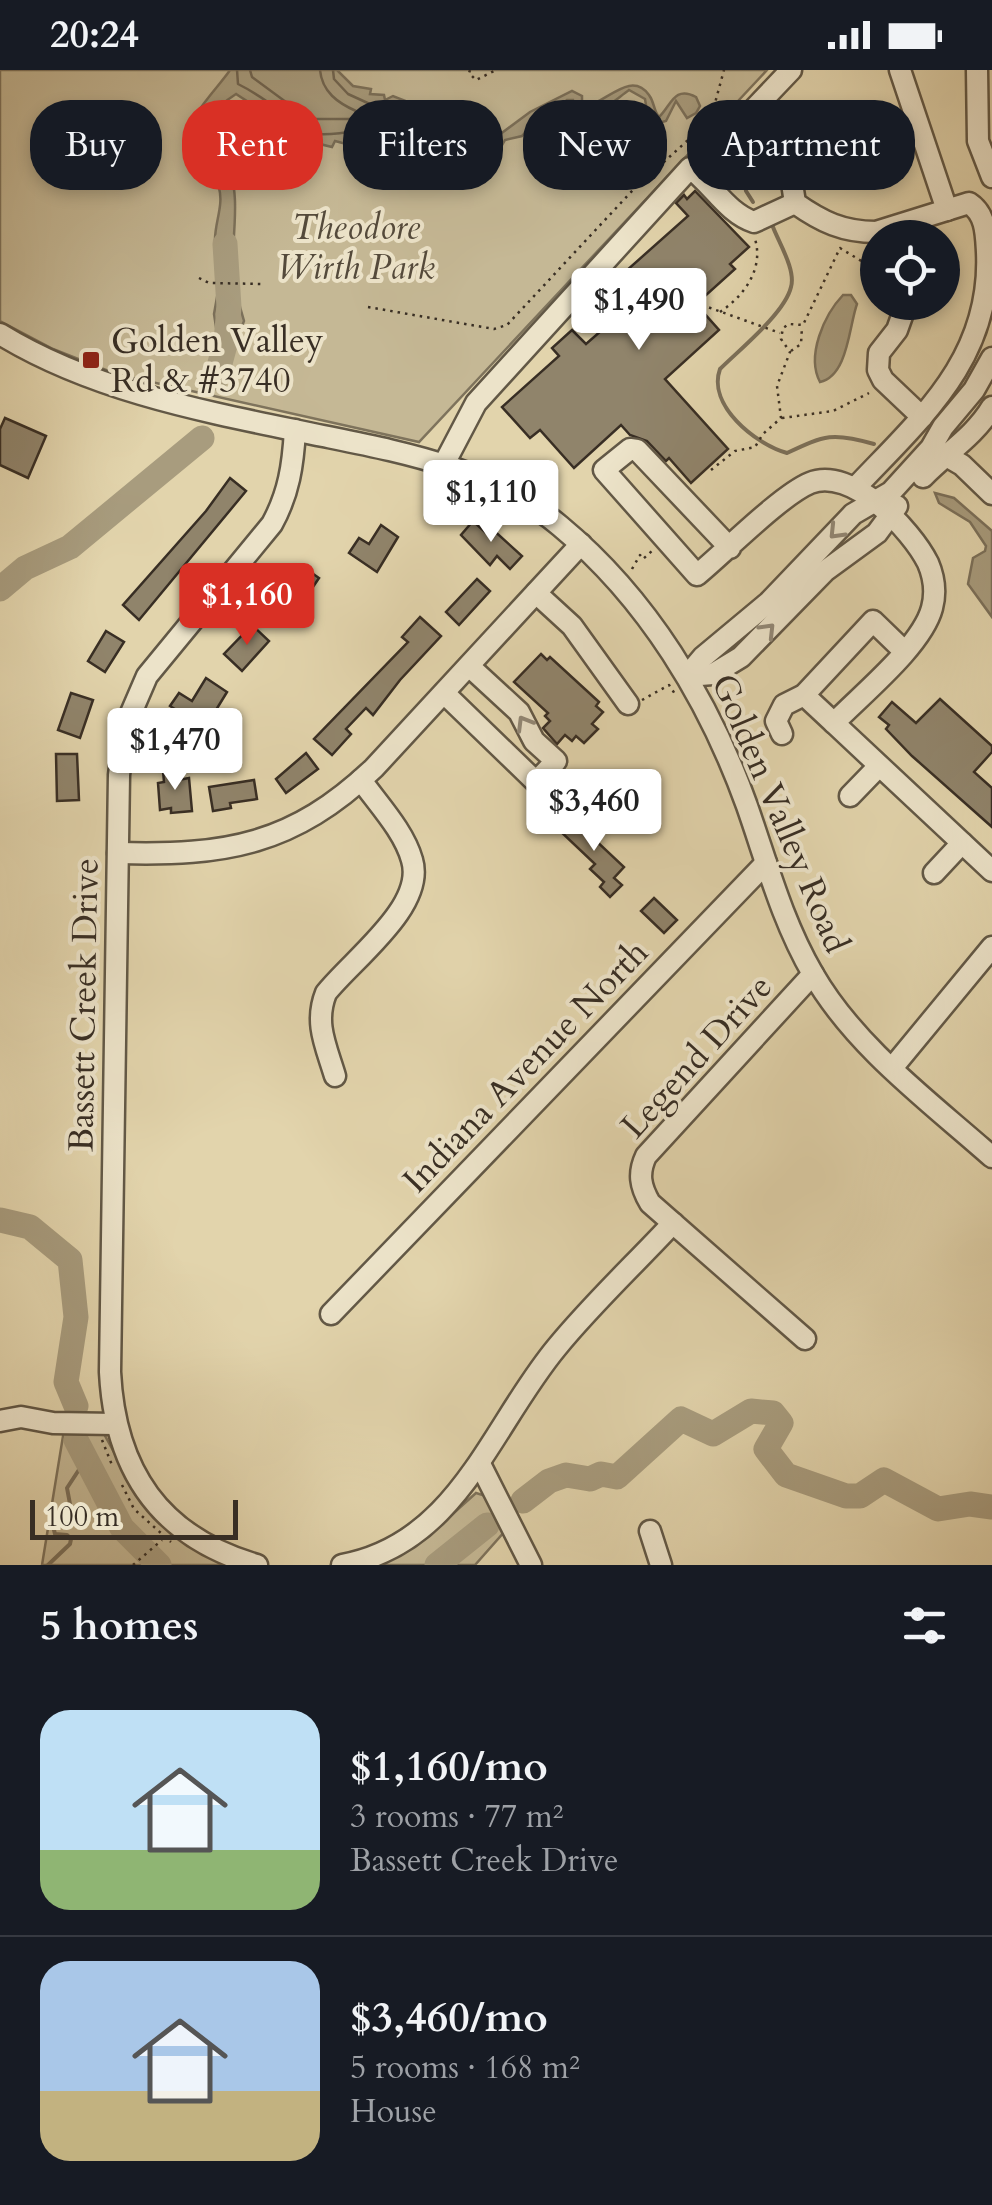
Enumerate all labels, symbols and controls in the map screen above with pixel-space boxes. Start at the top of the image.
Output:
text: 20:24 [50,9,139,61]
chip: Buy [30,100,162,190]
chip: Rent [182,100,323,190]
chip: Filters [343,100,503,190]
chip: New [523,100,667,190]
chip: Apartment [687,100,915,190]
park label: Theodore Wirth Park [277,204,436,292]
map controls [860,220,960,320]
button: locate [860,220,960,320]
pin: $1,490 [558,268,720,353]
text: $1,490 [593,278,685,322]
place label: Golden Valley Rd & #3740 [111,317,324,405]
marker: Golden Valley Rd & #3740 [80,349,102,371]
pin: $1,110 [410,460,572,545]
text: $1,110 [445,470,537,514]
one-way arrow [830,520,848,539]
pin: $1,160 [166,563,328,648]
text: $1,160 [201,573,293,617]
one-way arrow [757,623,775,642]
street label: Golden Valley Road [700,667,861,961]
pin: $1,470 [94,708,256,793]
one-way arrow [516,716,536,734]
text: $1,470 [129,718,221,762]
pin: $3,460 [513,769,675,854]
text: $3,460 [548,779,640,823]
street label: Bassett Creek Drive [57,858,111,1152]
street label: Indiana Avenue North [392,930,659,1204]
street label: Legend Drive [610,964,783,1149]
scale bar [30,1495,238,1540]
text: 100 m [45,1498,119,1536]
text: 5 homes [40,1597,198,1654]
icon: filters [897,1598,952,1653]
text: $1,160/mo [350,1738,548,1795]
icon: home [120,1750,240,1870]
text: 3 rooms · 77 m² [350,1795,563,1839]
text: Bassett Creek Drive [350,1839,619,1883]
text: $3,460/mo [350,1989,548,2046]
icon: home [120,2001,240,2121]
text: 5 rooms · 168 m² [350,2046,580,2090]
text: House [350,2090,437,2134]

